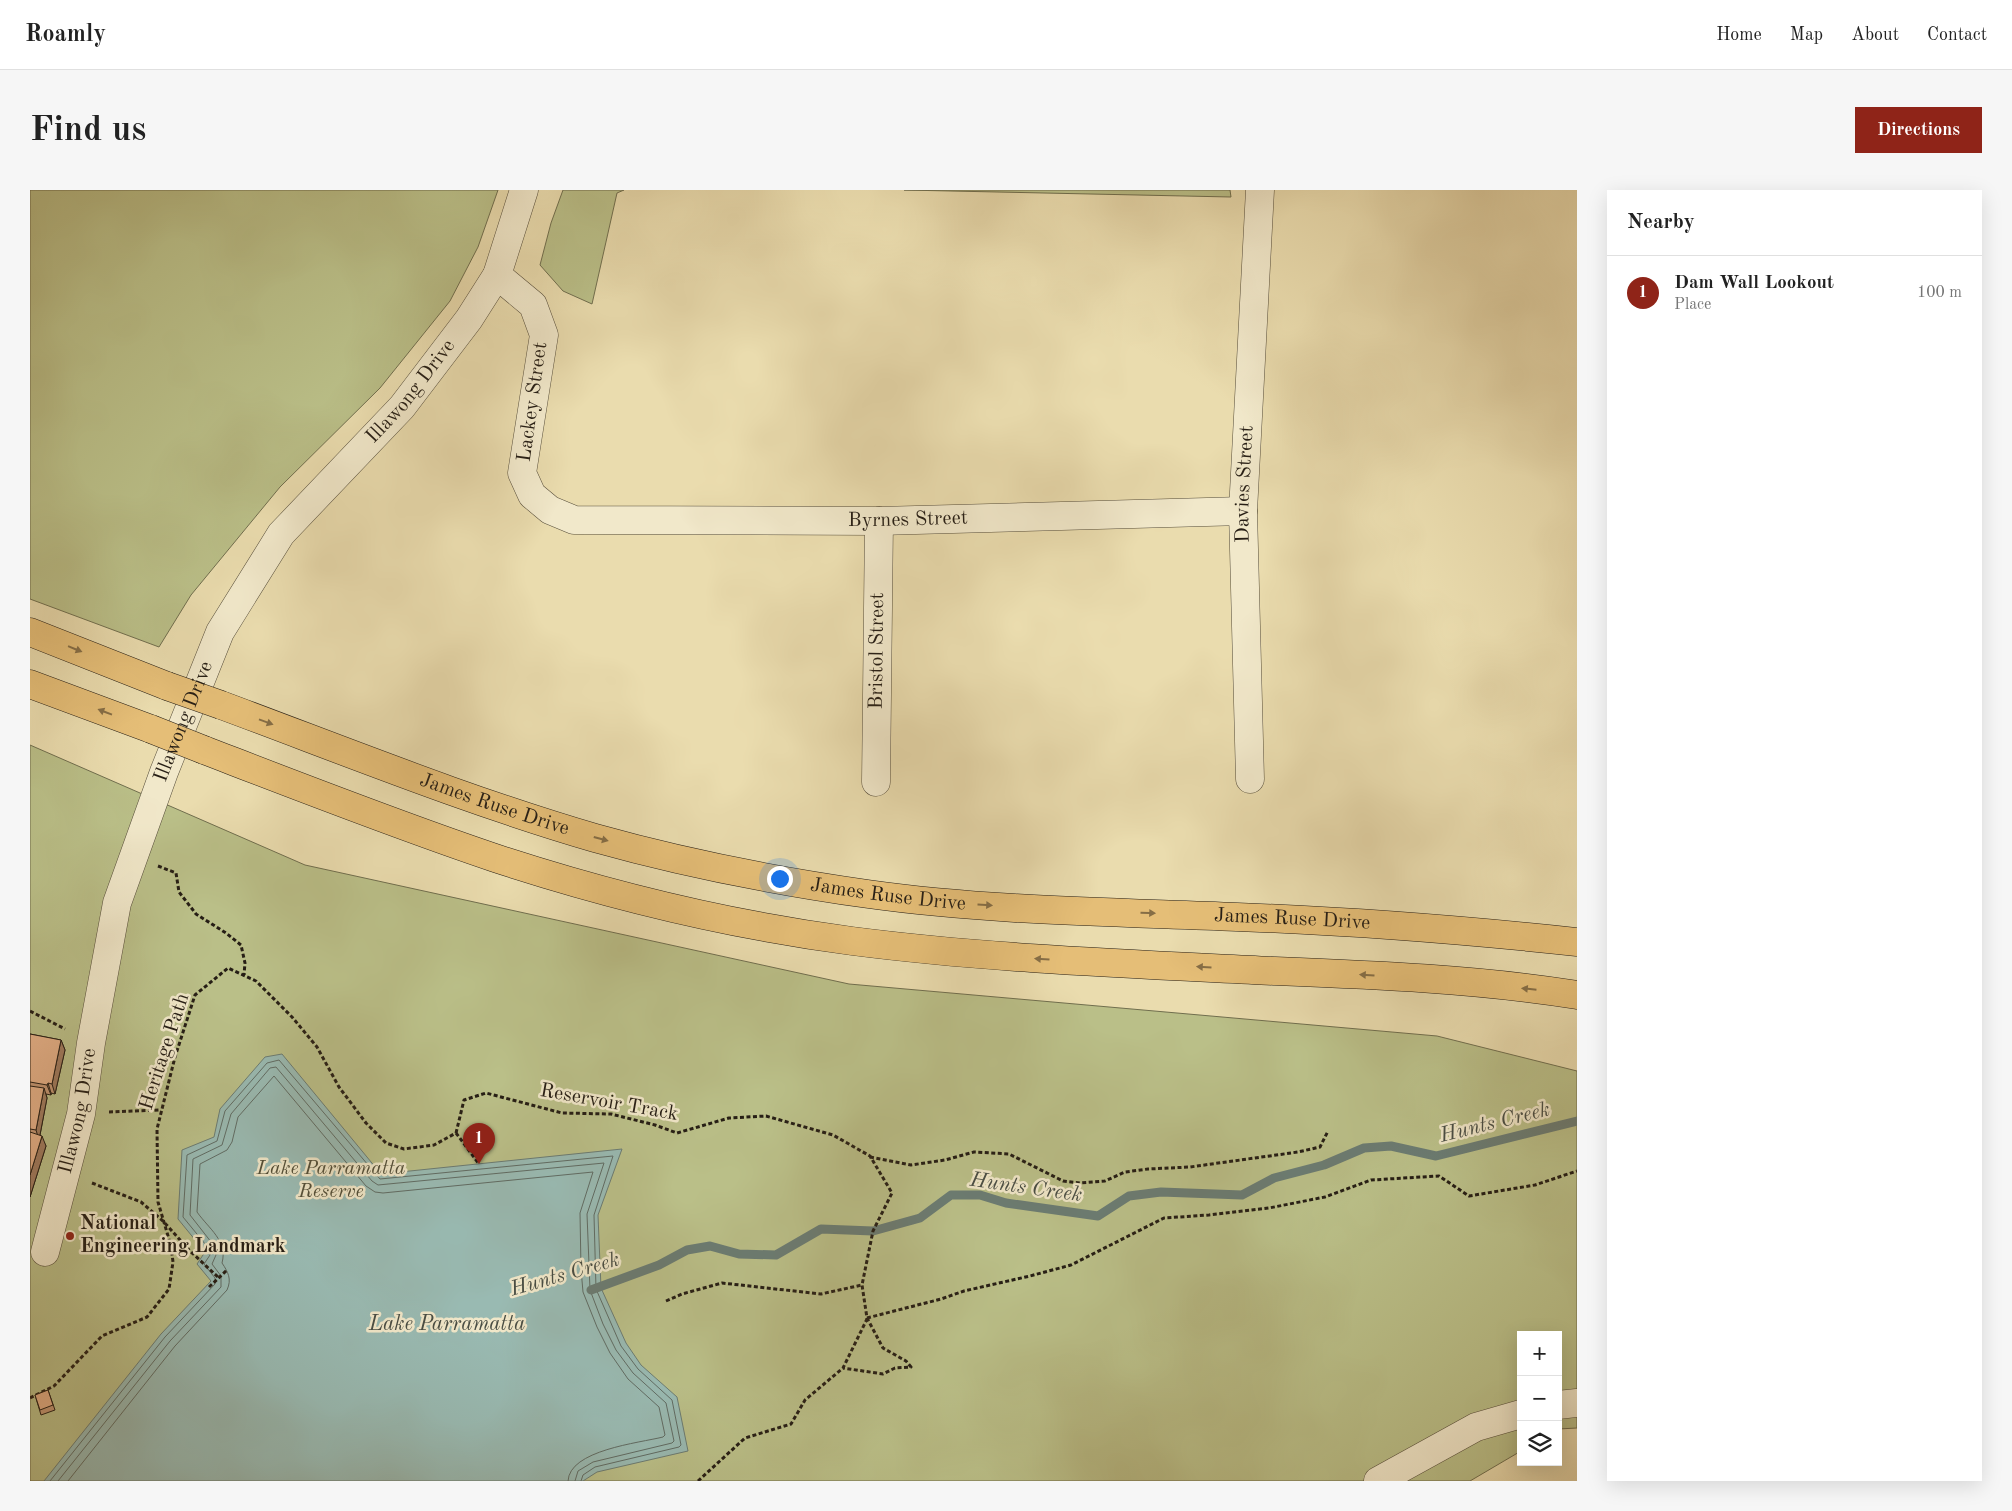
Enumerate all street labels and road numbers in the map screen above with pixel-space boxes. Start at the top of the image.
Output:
street label: Illawong Drive [363,336,459,448]
street label: Lackey Street [515,341,551,463]
street label: Davies Street [1233,425,1258,543]
street label: Byrnes Street [848,509,968,531]
street label: Bristol Street [867,592,888,710]
street label: Illawong Drive [151,659,217,785]
street label: James Ruse Drive [417,770,571,840]
street label: James Ruse Drive [809,875,967,915]
street label: James Ruse Drive [1214,906,1371,934]
street label: Heritage Path [137,991,193,1113]
street label: Illawong Drive [56,1047,100,1176]
street label: Reservoir Track [538,1081,680,1125]

